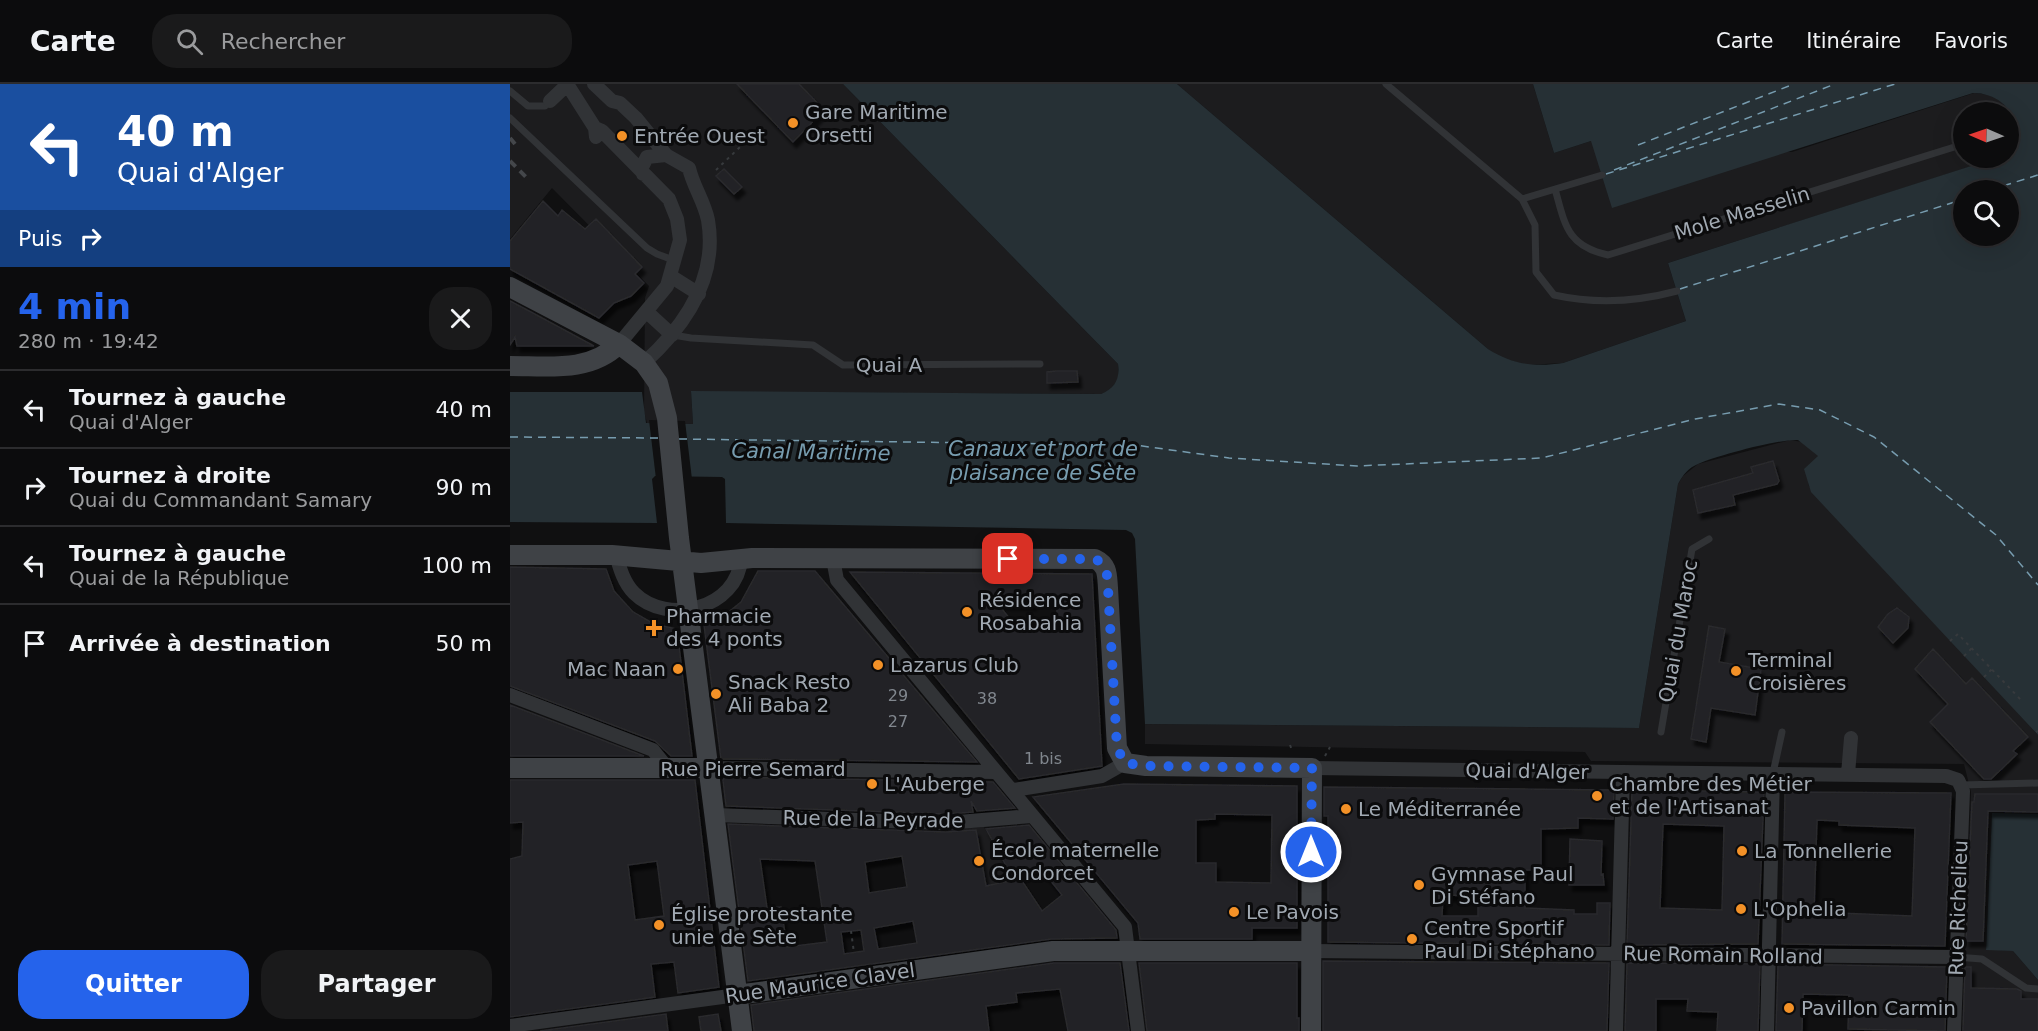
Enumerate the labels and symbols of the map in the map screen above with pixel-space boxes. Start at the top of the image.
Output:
place label: Gare Maritime Orsetti [805,100,948,147]
north arrow [1953,102,2019,168]
marker: Gare Maritime Orsetti [786,116,800,130]
place label: Entrée Ouest [634,124,765,148]
marker: Entrée Ouest [615,129,629,143]
street label: Mole Masselin [1671,181,1813,245]
street label: Quai A [856,353,922,377]
water label: Canaux et port de plaisance de Sète [948,437,1138,485]
water label: Canal Maritime [731,439,891,465]
pin [982,533,1033,584]
street label: Quai du Maroc [1654,558,1702,704]
place label: Résidence Rosabahia [979,588,1082,635]
place label: Pharmacie des 4 ponts [666,604,783,651]
marker: Résidence Rosabahia [960,605,974,619]
marker: Pharmacie des 4 ponts [647,621,661,635]
place label: Terminal Croisières [1747,648,1846,695]
place label: Lazarus Club [890,653,1019,677]
place label: Mac Naan [567,657,666,681]
marker: Lazarus Club [871,658,885,672]
marker: Mac Naan [671,662,685,676]
marker: Terminal Croisières [1729,664,1743,678]
place label: Snack Resto Ali Baba 2 [728,670,850,717]
house number: 29 [888,686,908,705]
marker: Snack Resto Ali Baba 2 [709,687,723,701]
house number: 38 [977,689,997,708]
house number: 27 [888,712,908,731]
house number: 1 bis [1024,749,1062,768]
street label: Rue Pierre Semard [660,757,846,781]
street label: Quai d'Alger [1465,758,1590,784]
place label: L'Auberge [884,772,985,796]
place label: Chambre des Métier et de l'Artisanat [1609,772,1813,819]
marker: L'Auberge [865,777,879,791]
marker: Chambre des Métier et de l'Artisanat [1590,789,1604,803]
place label: Le Méditerranée [1358,797,1521,821]
marker: Le Méditerranée [1339,802,1353,816]
street label: Rue de la Peyrade [782,805,964,833]
position arrow [1279,820,1343,884]
place label: École maternelle Condorcet [991,838,1159,885]
place label: La Tonnellerie [1754,839,1892,863]
street label: Rue Richelieu [1944,840,1972,976]
marker: La Tonnellerie [1735,844,1749,858]
marker: École maternelle Condorcet [972,854,986,868]
place label: Gymnase Paul Di Stéfano [1431,862,1573,909]
marker: Gymnase Paul Di Stéfano [1412,878,1426,892]
place label: L'Ophelia [1753,897,1846,921]
place label: Le Pavois [1246,900,1339,924]
place label: Église protestante unie de Sète [671,902,853,949]
marker: L'Ophelia [1734,902,1748,916]
marker: Le Pavois [1227,905,1241,919]
place label: Centre Sportif Paul Di Stéphano [1424,916,1595,963]
marker: Église protestante unie de Sète [652,918,666,932]
marker: Centre Sportif Paul Di Stéphano [1405,932,1419,946]
street label: Rue Romain Rolland [1623,941,1823,969]
street label: Rue Maurice Clavel [724,958,916,1008]
place label: Pavillon Carmin [1801,996,1956,1020]
marker: Pavillon Carmin [1782,1001,1796,1015]

